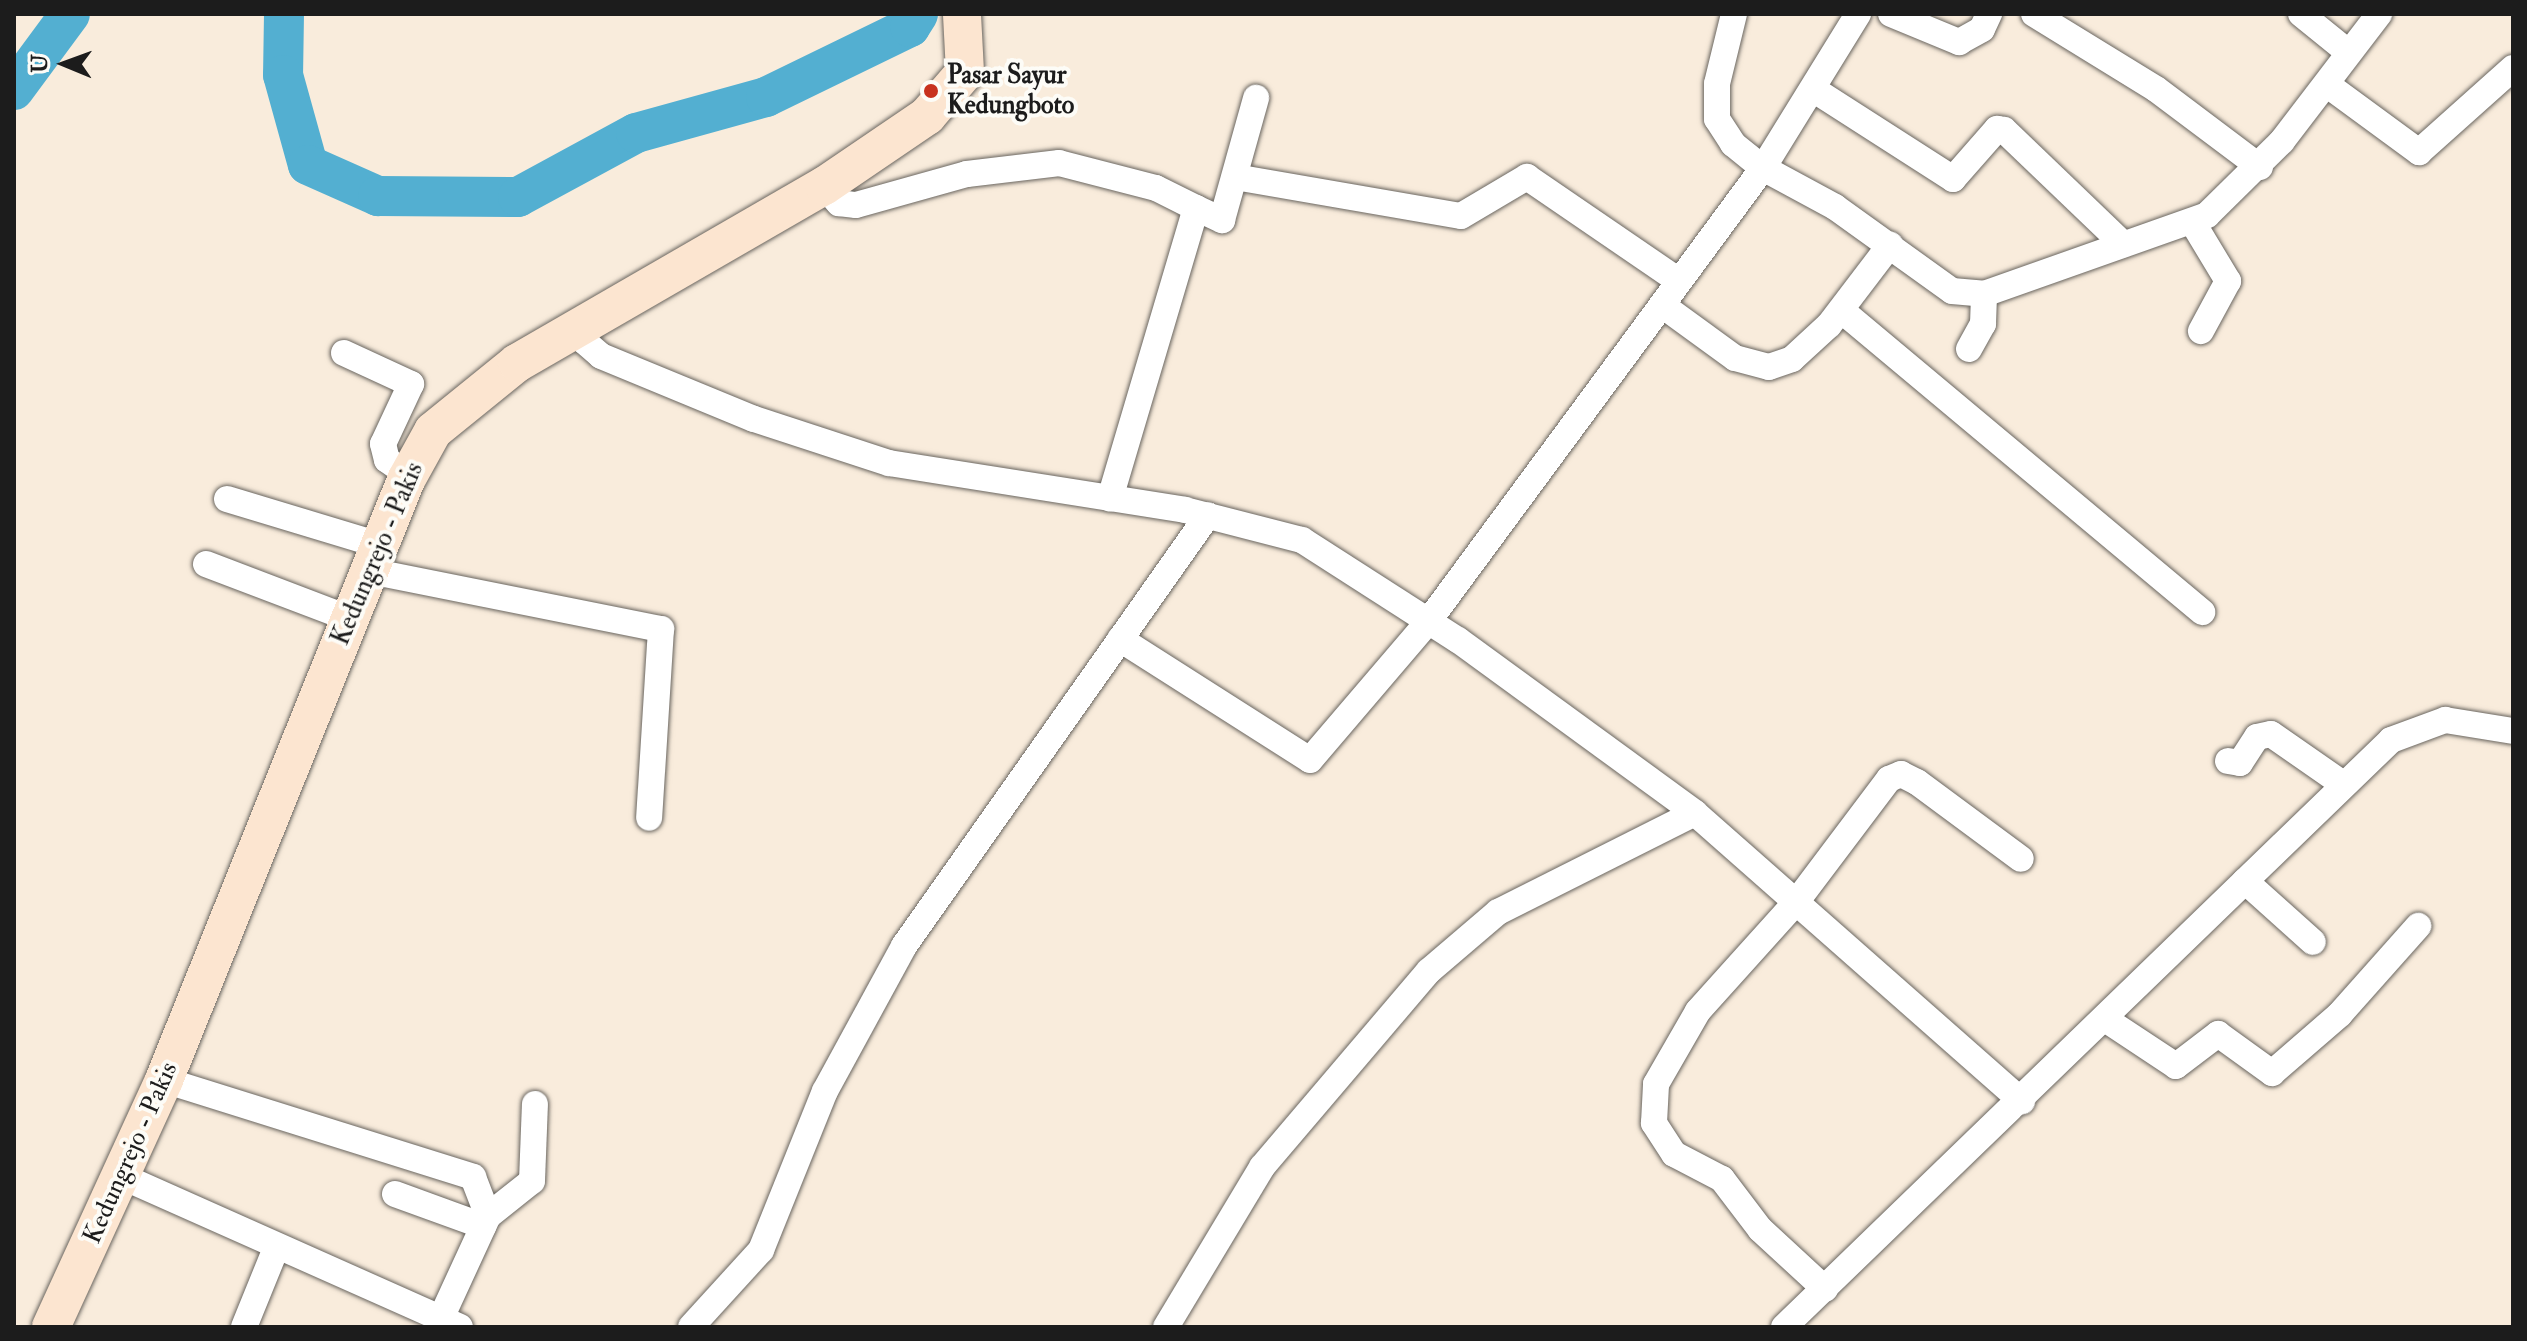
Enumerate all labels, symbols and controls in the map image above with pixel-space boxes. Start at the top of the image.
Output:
north arrow [24,24,104,104]
text: U [26,54,54,73]
place label: Pasar Sayur Kedungboto [947,60,1074,122]
marker: Pasar Sayur Kedungboto [922,82,940,100]
street label: Kedungrejo - Pakis [325,458,431,650]
street label: Kedungrejo - Pakis [77,1057,185,1249]

